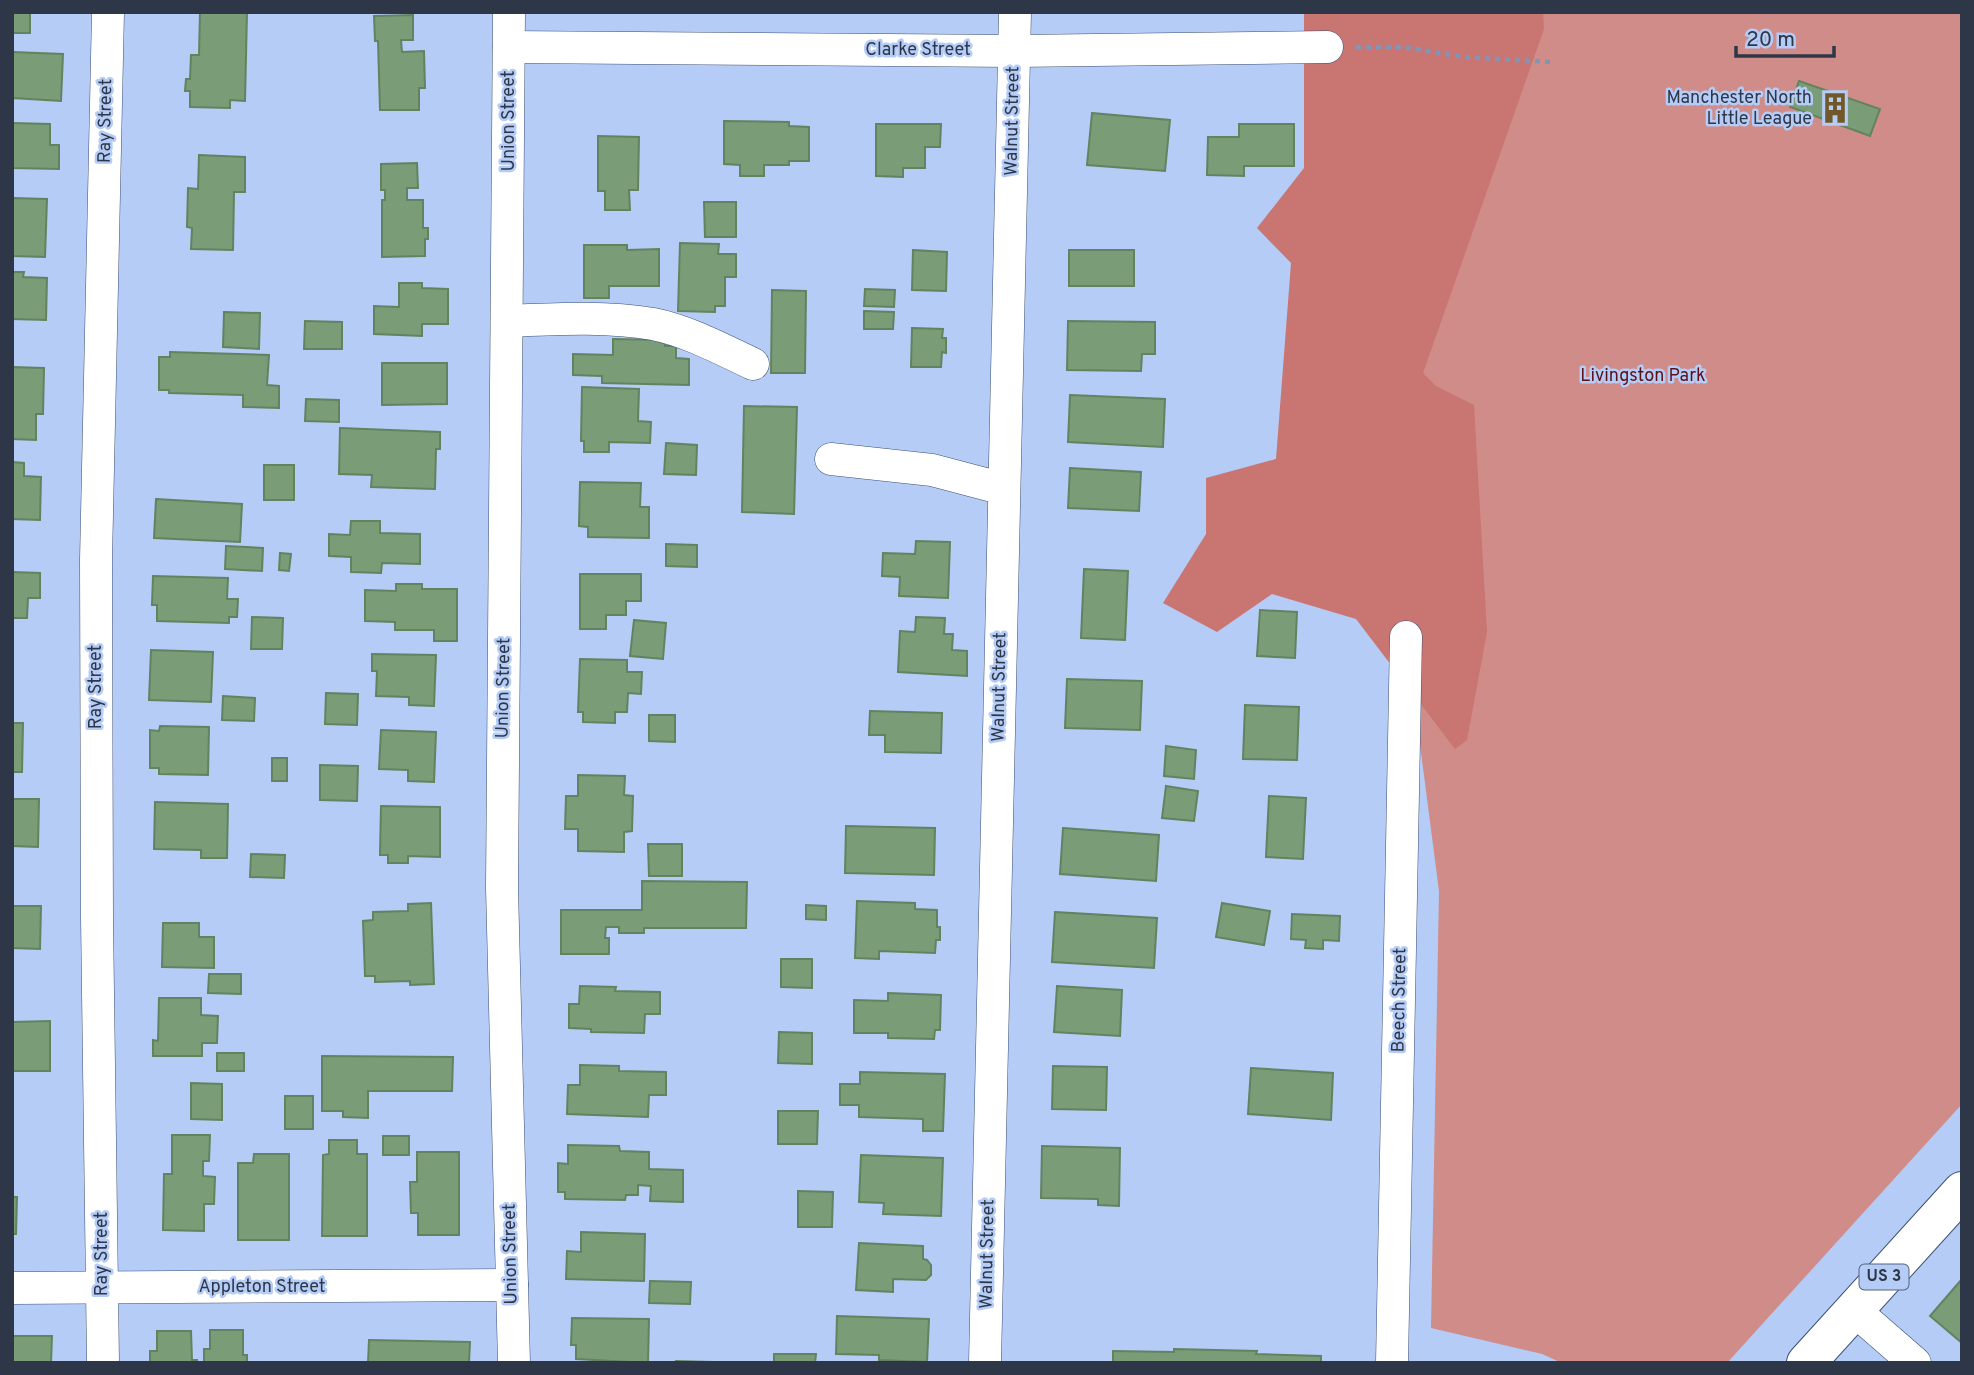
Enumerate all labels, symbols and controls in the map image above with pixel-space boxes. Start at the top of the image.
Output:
scale bar [1736,14,1834,58]
text: 20 m [1746,27,1795,54]
street label: Clarke Street [865,39,971,62]
street label: Walnut Street [1001,66,1025,176]
street label: Union Street [498,71,521,171]
street label: Ray Street [94,79,118,163]
place label: Manchester North Little League [1666,87,1812,131]
building icon: Manchester North Little League [1818,91,1852,125]
park label: Livingston Park [1580,365,1706,388]
street label: Walnut Street [988,632,1012,742]
street label: Union Street [492,637,516,739]
street label: Ray Street [85,645,108,729]
street label: Beech Street [1388,947,1412,1053]
street label: Walnut Street [976,1199,1000,1309]
street label: Union Street [499,1203,523,1305]
street label: Ray Street [91,1212,114,1296]
road number: US 3 [1860,1264,1909,1289]
street label: Appleton Street [198,1276,326,1299]

